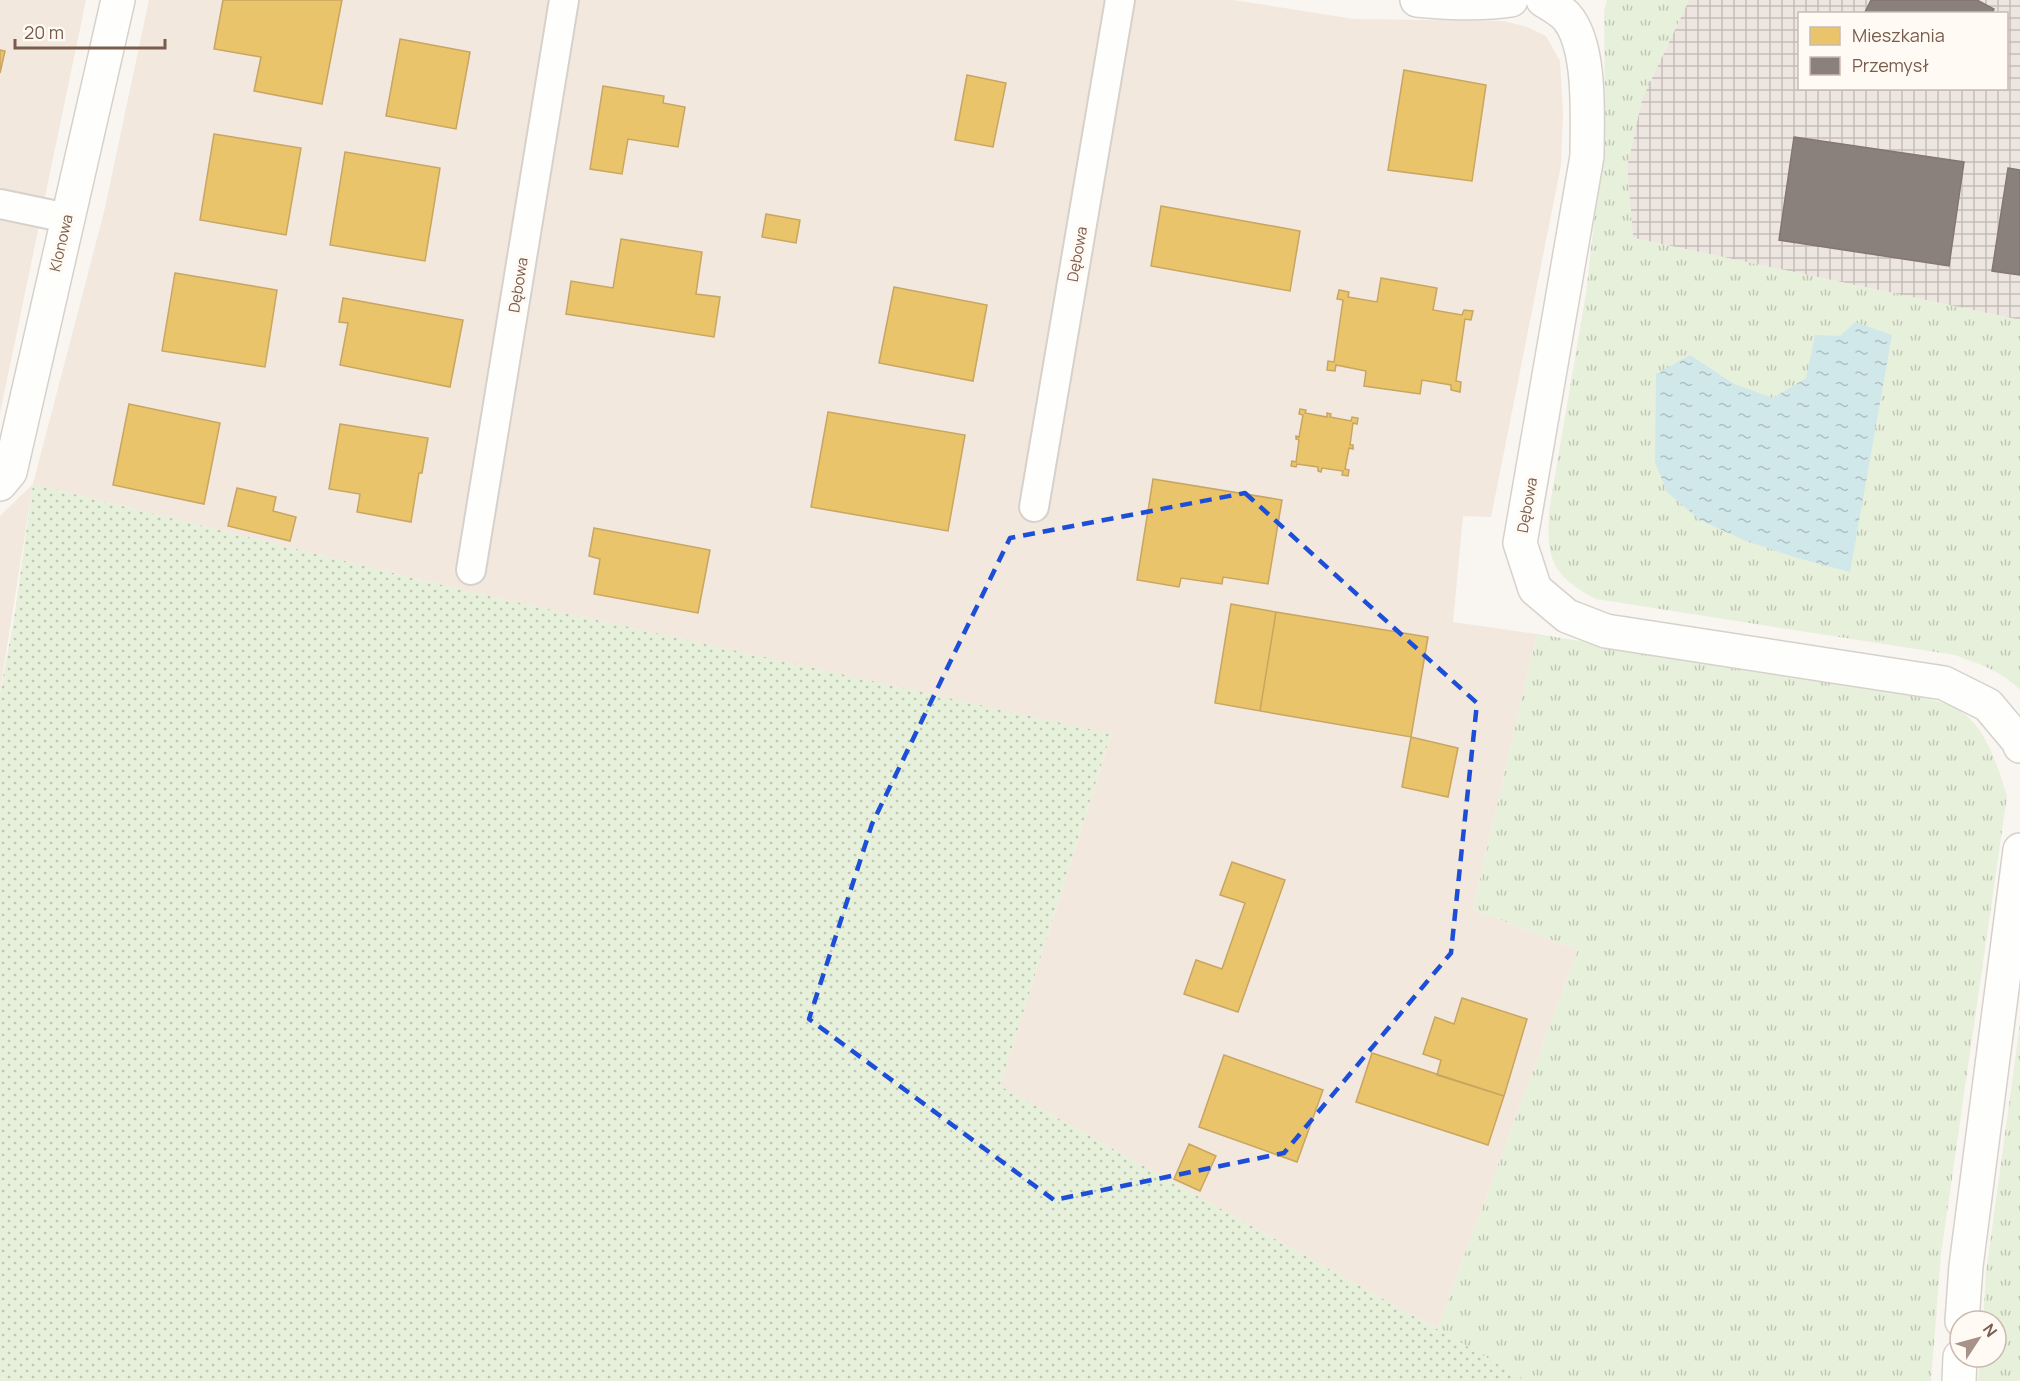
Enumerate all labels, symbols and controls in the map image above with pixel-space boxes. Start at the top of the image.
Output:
scale bar [15,12,165,50]
legend [1798,12,2008,90]
text: 20 m [24,20,64,44]
text: Mieszkania [1852,23,1945,47]
text: Przemysł [1852,53,1929,77]
street label: Klonowa [44,212,78,274]
street label: Dębowa [1062,225,1092,283]
street label: Dębowa [503,256,533,314]
street label: Dębowa [1512,476,1542,534]
north arrow [1948,1309,2008,1369]
text: N [1978,1319,2002,1341]

